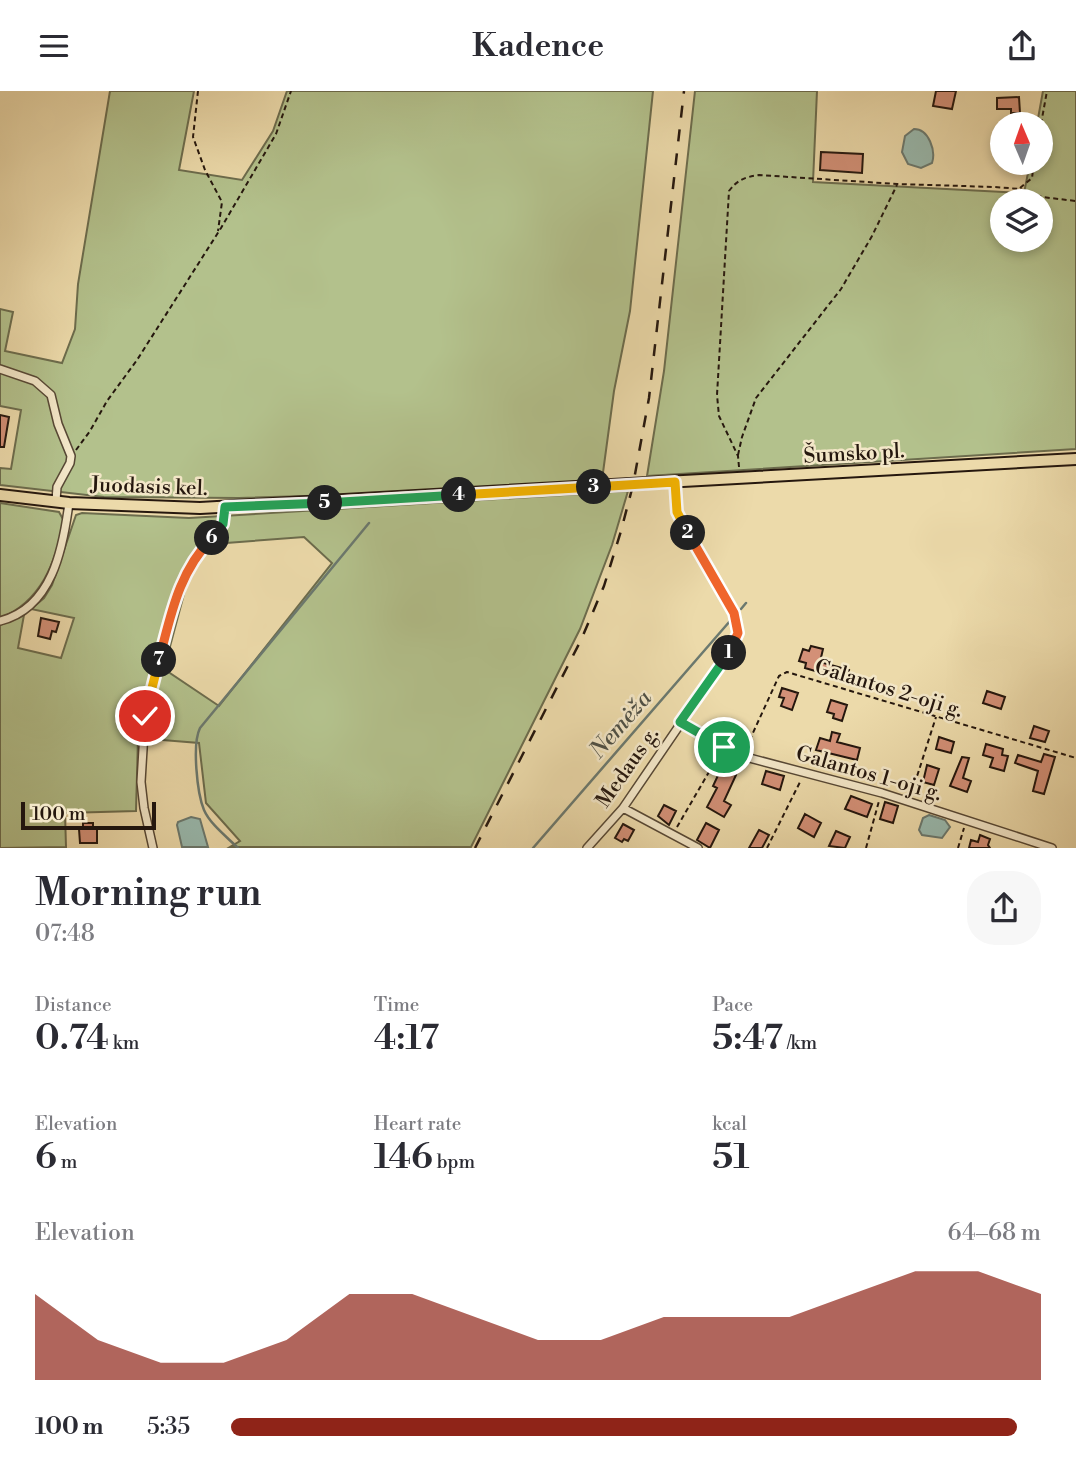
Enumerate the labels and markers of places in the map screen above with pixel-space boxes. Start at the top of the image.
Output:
pin: 3 [576,469,612,505]
pin: 4 [442,477,476,513]
pin: 5 [308,485,342,521]
pin: 2 [670,515,706,551]
pin: 6 [194,521,230,555]
pin: 1 [712,635,746,671]
pin: 7 [142,643,176,677]
pin [115,686,175,746]
pin [694,717,754,777]

